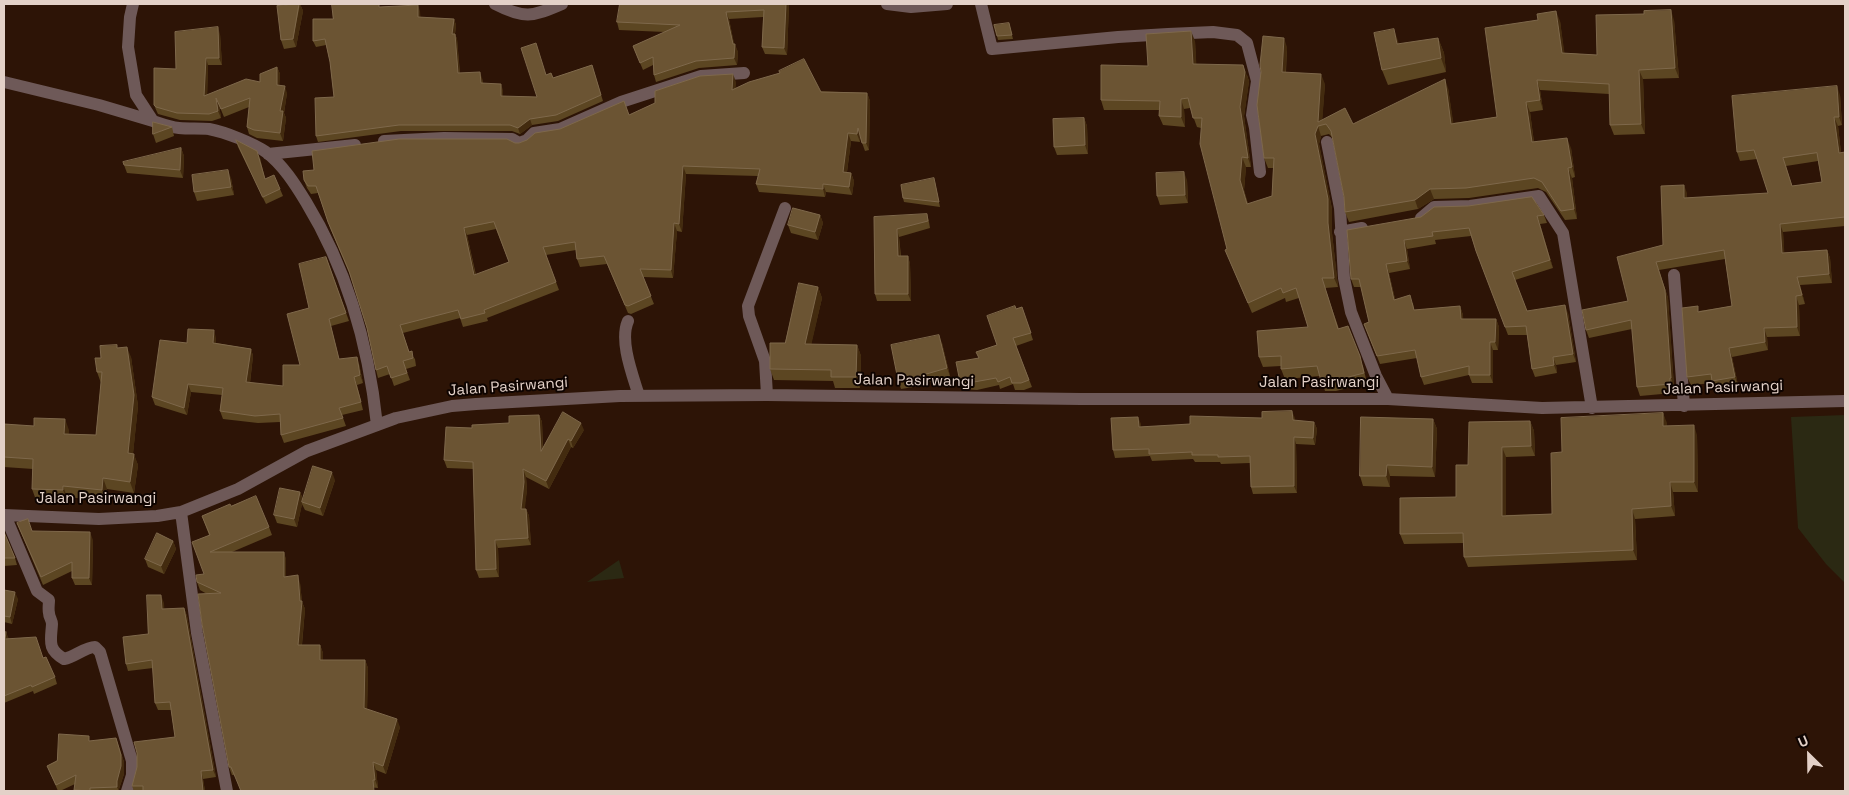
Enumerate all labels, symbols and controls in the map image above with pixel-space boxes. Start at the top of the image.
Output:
street label: Jalan Pasirwangi [854,371,974,391]
street label: Jalan Pasirwangi [447,374,569,400]
street label: Jalan Pasirwangi [1259,374,1379,392]
street label: Jalan Pasirwangi [1663,377,1783,399]
street label: Jalan Pasirwangi [36,490,156,508]
north arrow [1784,730,1834,780]
text: U [1795,731,1811,751]

